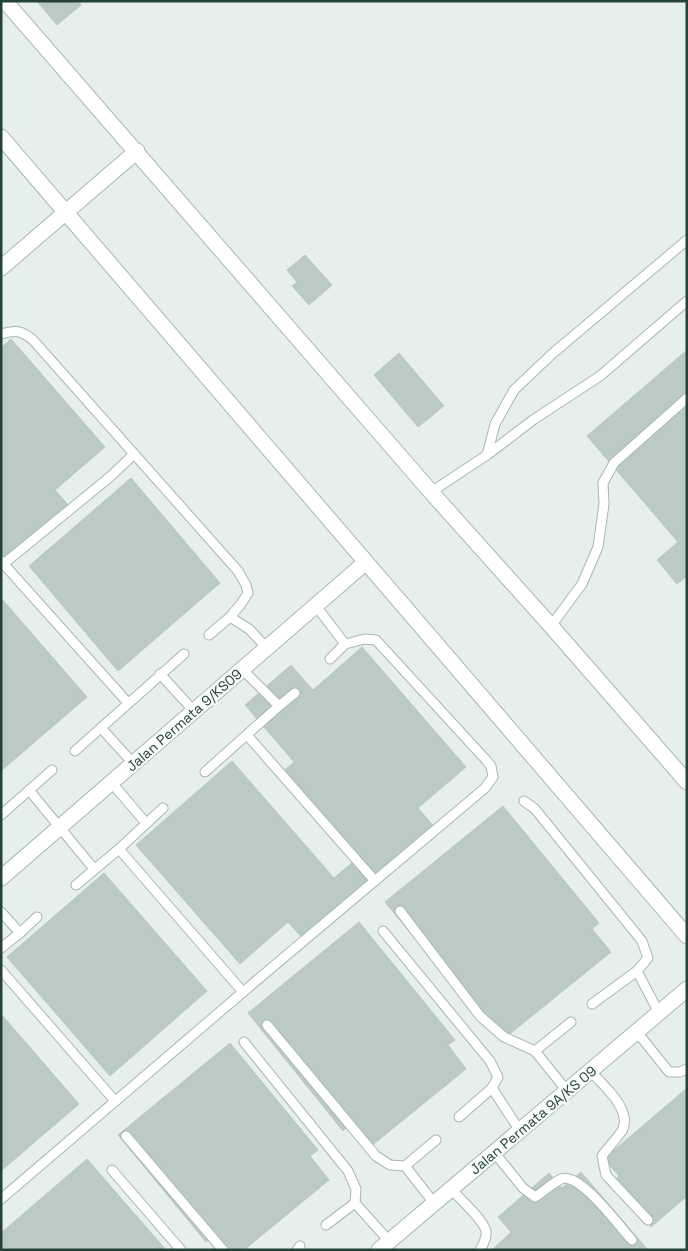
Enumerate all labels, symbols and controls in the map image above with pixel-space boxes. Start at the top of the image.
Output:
street label: Jalan Permata 9/KS09 [122,665,246,775]
street label: Jalan Permata 9A/KS 09 [466,1062,600,1178]

